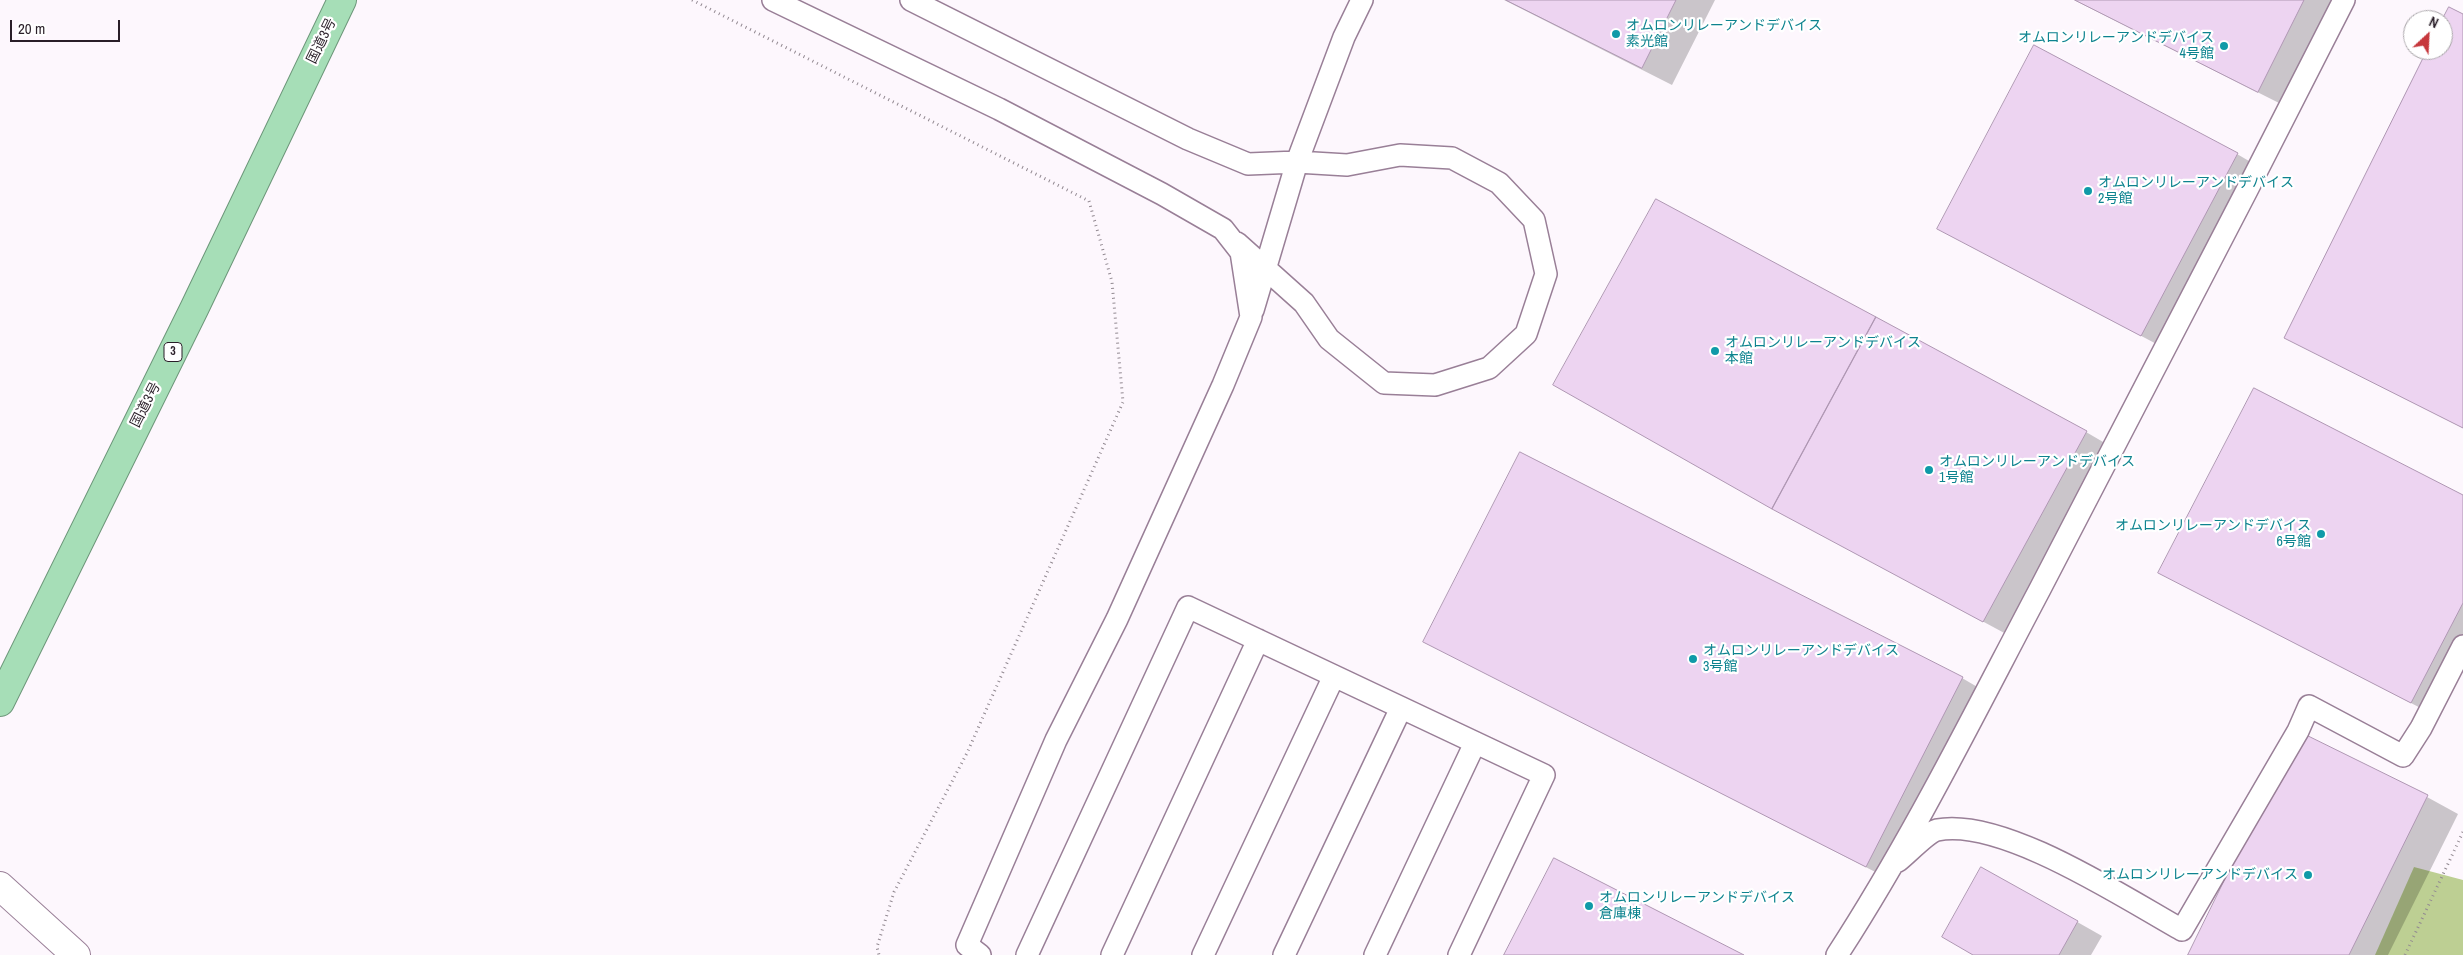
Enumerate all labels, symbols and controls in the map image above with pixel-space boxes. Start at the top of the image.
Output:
scale bar [12,10,122,42]
north arrow [2403,10,2453,60]
text: N [2426,12,2441,32]
street label: 国道3号 [304,16,340,66]
text: 20 m [18,18,45,39]
place label: オムロンリレーアンドデバイス 素光館 [1626,18,1822,50]
marker: オムロンリレーアンドデバイス 素光館 [1610,28,1622,40]
place label: オムロンリレーアンドデバイス 4号館 [2018,30,2214,62]
marker: オムロンリレーアンドデバイス 4号館 [2218,40,2230,52]
place label: オムロンリレーアンドデバイス 2号館 [2098,175,2294,208]
marker: オムロンリレーアンドデバイス 2号館 [2082,185,2094,197]
place label: オムロンリレーアンドデバイス 本館 [1725,335,1921,368]
road number: 3 [164,342,182,362]
marker: オムロンリレーアンドデバイス 本館 [1709,345,1721,357]
street label: 国道3号 [128,380,164,430]
place label: オムロンリレーアンドデバイス 1号館 [1939,454,2135,487]
marker: オムロンリレーアンドデバイス 1号館 [1923,464,1935,476]
place label: オムロンリレーアンドデバイス 6号館 [2115,518,2311,550]
marker: オムロンリレーアンドデバイス 6号館 [2315,528,2327,540]
place label: オムロンリレーアンドデバイス 3号館 [1703,643,1899,676]
marker: オムロンリレーアンドデバイス 3号館 [1687,653,1699,665]
place label: オムロンリレーアンドデバイス [2102,867,2298,883]
marker: オムロンリレーアンドデバイス [2302,869,2314,881]
place label: オムロンリレーアンドデバイス 倉庫棟 [1599,890,1795,922]
marker: オムロンリレーアンドデバイス 倉庫棟 [1583,900,1595,912]

